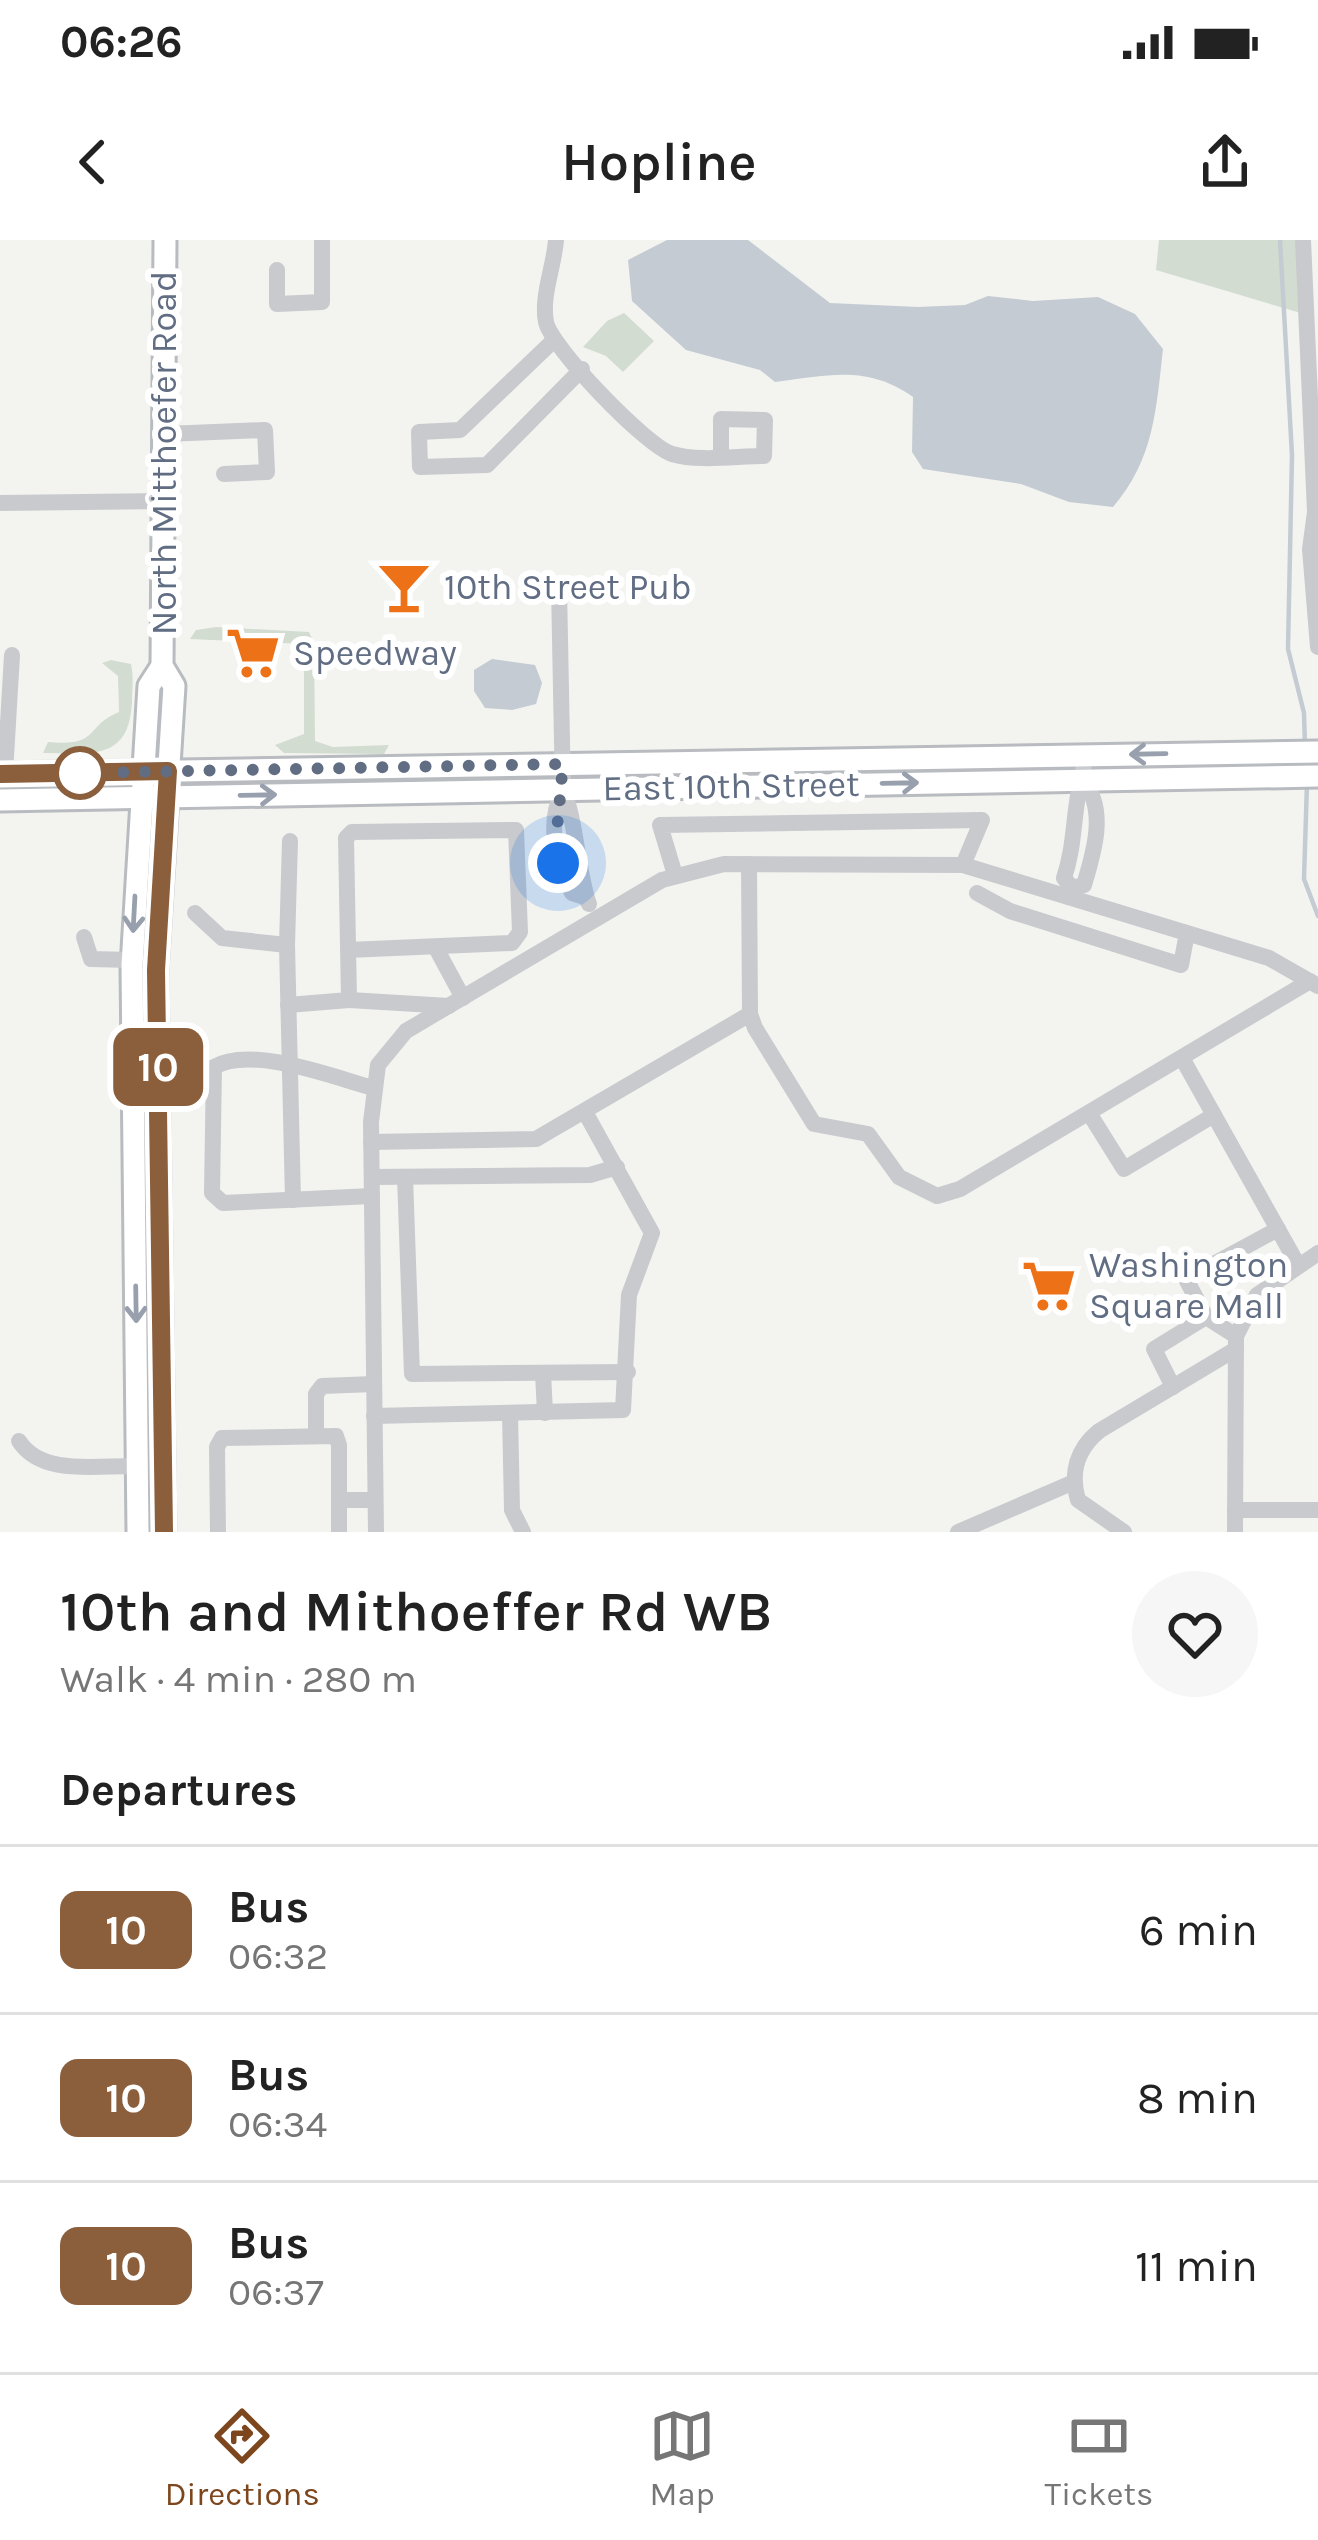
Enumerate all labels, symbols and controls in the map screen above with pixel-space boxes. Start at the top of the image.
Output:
text: 06:26 [60,16,182,68]
icon: back [60,129,126,195]
icon: share [1192,129,1258,195]
text: Hopline [561,130,757,194]
street label: North Mitthoefer Road [143,271,185,635]
bar icon: 10th Street Pub [375,558,433,616]
place label: 10th Street Pub [444,566,692,608]
supermarket icon: Speedway [224,624,282,682]
place label: Speedway [293,632,457,674]
one-way arrow [1129,743,1168,766]
unlabelled marker [55,748,105,798]
street label: East 10th Street [602,763,860,809]
one-way arrow [880,772,919,794]
one-way arrow [238,784,277,806]
your location [528,833,588,893]
one-way arrow [122,894,145,933]
line badge: 10 [104,1028,212,1106]
text: 10 [137,1042,179,1092]
place label: Washington Square Mall [1089,1244,1288,1327]
supermarket icon: Washington Square Mall [1020,1257,1078,1315]
one-way arrow [124,1284,147,1323]
button: heart [1132,1571,1258,1697]
text: 10th and Mithoeffer Rd WB [60,1578,773,1644]
text: Walk · 4 min · 280 m [60,1656,417,1702]
text: Departures [60,1764,297,1816]
text: Bus [228,1881,309,1933]
text: 6 min [1139,1904,1258,1956]
text: 10 [105,1905,147,1955]
text: 06:32 [228,1933,328,1979]
text: Bus [228,2049,309,2101]
text: 8 min [1137,2072,1258,2124]
text: 10 [105,2073,147,2123]
text: 06:34 [228,2101,327,2147]
text: Bus [228,2217,309,2269]
text: 11 min [1135,2240,1258,2292]
text: 10 [105,2241,147,2291]
text: 06:37 [228,2269,324,2315]
tab: Directions [165,2403,320,2513]
tab: Map [649,2403,715,2513]
tab: Tickets [1045,2403,1153,2513]

